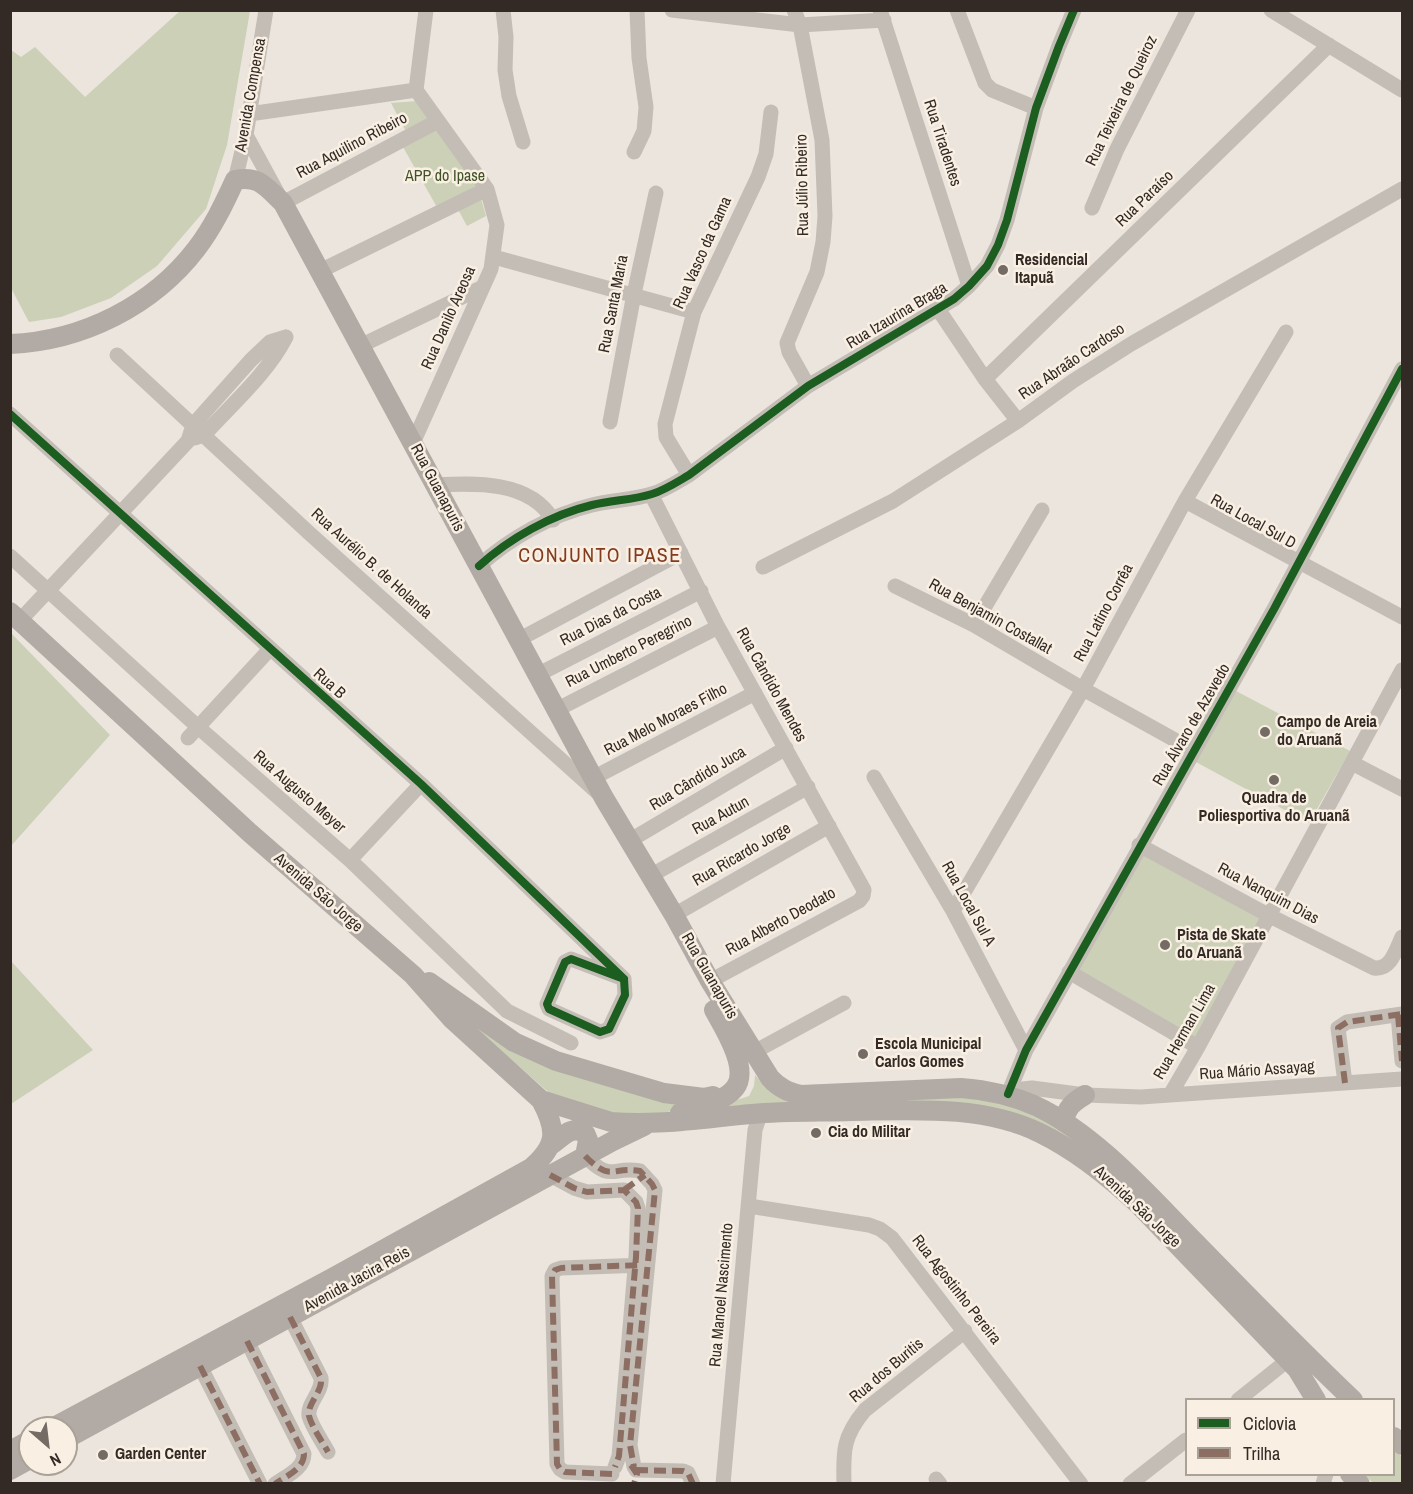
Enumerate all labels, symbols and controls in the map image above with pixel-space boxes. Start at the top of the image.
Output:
street label: Rua Teixeira de Queiroz [1082,33,1162,169]
street label: Avenida Compensa [232,37,270,153]
street label: Rua Tiradentes [919,97,965,189]
street label: Rua Aquilino Ribeiro [293,109,411,183]
street label: Rua Júlio Ribeiro [793,134,813,236]
park label: APP do Ipase [405,167,485,187]
street label: Rua Paraíso [1112,167,1178,231]
street label: Rua Vasco da Gama [670,194,736,312]
place label: Residencial Itapuã [1015,251,1088,289]
street label: Rua Santa Maria [595,253,633,355]
street label: Rua Danilo Areosa [418,263,480,373]
marker: Residencial Itapuã [996,263,1010,277]
street label: Rua Izaurina Braga [843,278,951,354]
street label: Rua Abraão Cardoso [1016,320,1128,404]
street label: Rua Guanapuris [406,441,468,535]
street label: Rua Local Sul D [1207,491,1299,553]
street label: Rua Aurélio B. de Holanda [307,505,435,623]
district label: CONJUNTO IPASE [518,545,682,569]
street label: Rua Latino Corrêa [1070,561,1138,665]
street label: Rua Benjamin Costallat [925,575,1055,659]
street label: Rua Dias da Costa [557,583,665,651]
street label: Rua Umberto Peregrino [563,612,695,692]
street label: Rua Cândido Mendes [732,625,810,745]
street label: Rua Álvaro de Azevedo [1149,661,1235,789]
street label: Rua B [309,665,349,703]
street label: Rua Melo Moraes Filho [601,680,731,760]
place label: Campo de Areia do Aruanã [1277,713,1377,751]
marker: Campo de Areia do Aruanã [1258,725,1272,739]
street label: Rua Cândido Juca [646,743,750,815]
street label: Rua Augusto Meyer [249,747,349,837]
marker: Quadra de Poliesportiva do Aruanã [1267,773,1281,787]
place label: Quadra de Poliesportiva do Aruanã [1199,789,1349,827]
street label: Rua Autun [689,793,753,839]
street label: Rua Ricardo Jorge [690,819,794,891]
street label: Avenida São Jorge [270,849,366,937]
street label: Rua Local Sul A [937,858,999,950]
street label: Rua Nanquim Dias [1214,859,1322,929]
street label: Rua Alberto Deodato [723,884,839,960]
place label: Pista de Skate do Aruanã [1177,926,1266,964]
street label: Rua Guanapuris [677,930,741,1022]
marker: Pista de Skate do Aruanã [1158,938,1172,952]
street label: Rua Herman Lima [1150,981,1220,1083]
place label: Escola Municipal Carlos Gomes [875,1035,981,1073]
marker: Escola Municipal Carlos Gomes [856,1047,870,1061]
street label: Rua Mário Assayag [1199,1057,1315,1085]
place label: Cia do Militar [828,1123,910,1143]
marker: Cia do Militar [809,1126,823,1140]
street label: Avenida São Jorge [1090,1162,1184,1252]
street label: Rua Manoel Nascimento [706,1222,738,1368]
street label: Rua Agostinho Pereira [907,1232,1005,1348]
street label: Avenida Jacira Reis [301,1243,413,1317]
street label: Rua dos Buritis [846,1335,928,1407]
legend [1185,1398,1395,1476]
text: Ciclovia [1243,1411,1296,1436]
north arrow [18,1416,78,1476]
text: Trilha [1243,1441,1280,1466]
place label: Garden Center [115,1445,206,1465]
text: N [46,1448,65,1472]
marker: Garden Center [96,1448,110,1462]

